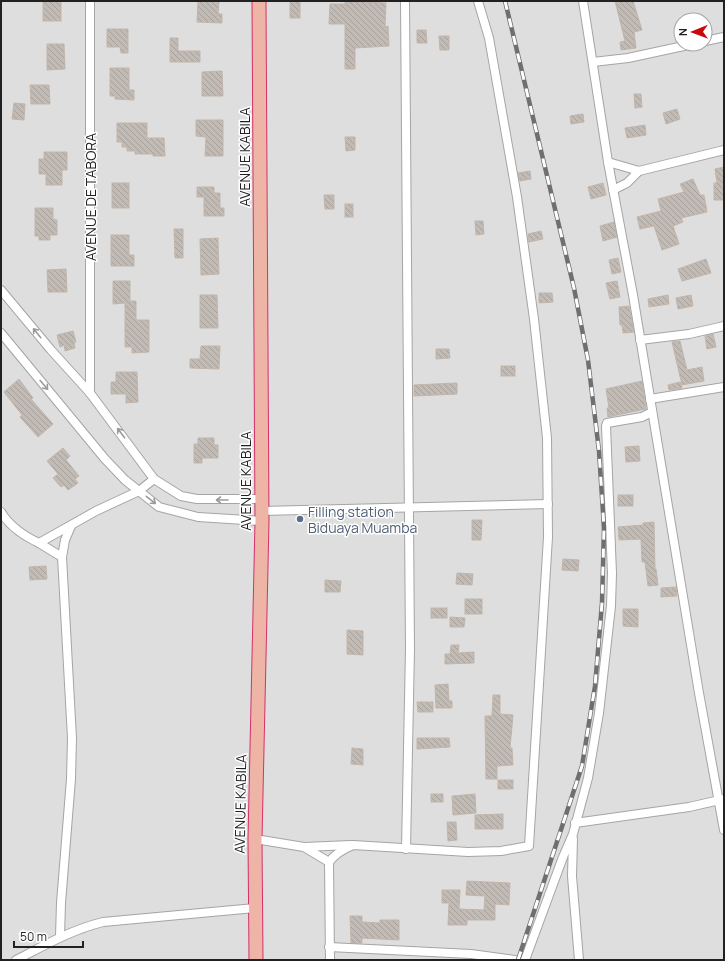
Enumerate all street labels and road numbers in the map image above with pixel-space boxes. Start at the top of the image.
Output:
street label: AVENUE KABILA [235,107,254,207]
street label: AVENUE DE TABORA [81,133,100,261]
street label: AVENUE KABILA [236,431,255,531]
street label: AVENUE KABILA [230,754,250,854]

